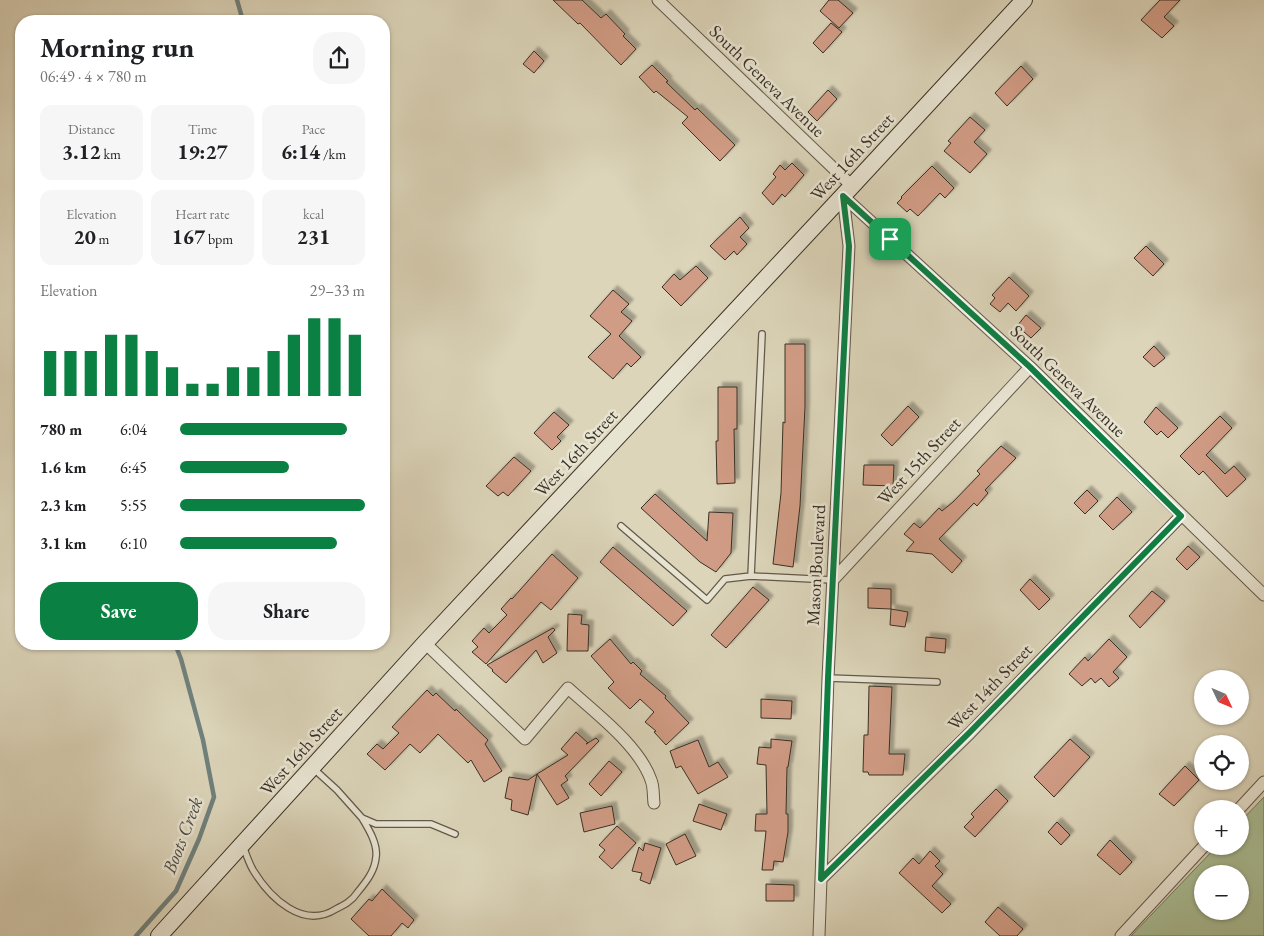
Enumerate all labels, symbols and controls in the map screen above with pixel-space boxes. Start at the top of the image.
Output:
street label: South Geneva Avenue [705,20,830,142]
text: Morning run [40,29,194,65]
button: share [313,32,365,84]
text: 06:49 · 4 × 780 m [40,66,147,87]
street label: West 16th Street [805,108,899,206]
text: Distance [68,120,115,138]
text: Time [188,120,217,138]
text: Pace [302,120,325,138]
text: 3.12 [62,138,101,165]
text: 19:27 [177,138,228,165]
text: 6:14 [281,138,320,165]
text: km [101,145,121,163]
text: /km [320,145,346,163]
text: Elevation [66,205,117,223]
text: Heart rate [175,205,230,223]
text: kcal [303,205,324,223]
pin [869,218,911,260]
text: 20 [74,223,96,250]
text: 167 [172,223,205,250]
text: 231 [297,223,330,250]
icon: arrive [876,225,904,253]
text: m [96,230,109,248]
text: bpm [205,230,233,248]
text: Elevation [40,280,98,301]
text: 29–33 m [310,280,365,301]
street label: South Geneva Avenue [1006,320,1131,442]
street label: West 16th Street [529,404,623,502]
street label: West 15th Street [872,412,966,510]
text: 780 m [40,419,82,440]
text: 6:04 [120,419,147,440]
text: 1.6 km [40,457,86,478]
text: 6:45 [120,457,147,478]
text: 2.3 km [40,495,86,516]
text: 5:55 [120,495,147,516]
street label: Mason Boulevard [801,503,830,626]
text: 3.1 km [40,533,86,554]
text: 6:10 [120,533,147,554]
button: Save [40,582,198,640]
button: Share [208,582,365,640]
street label: West 14th Street [942,638,1037,735]
north arrow [1194,670,1249,725]
map controls [1194,670,1249,920]
street label: West 16th Street [255,701,347,800]
button: locate [1194,735,1249,790]
water label: Boots Creek [156,793,209,878]
button: + [1194,800,1249,855]
button: − [1194,865,1249,920]

